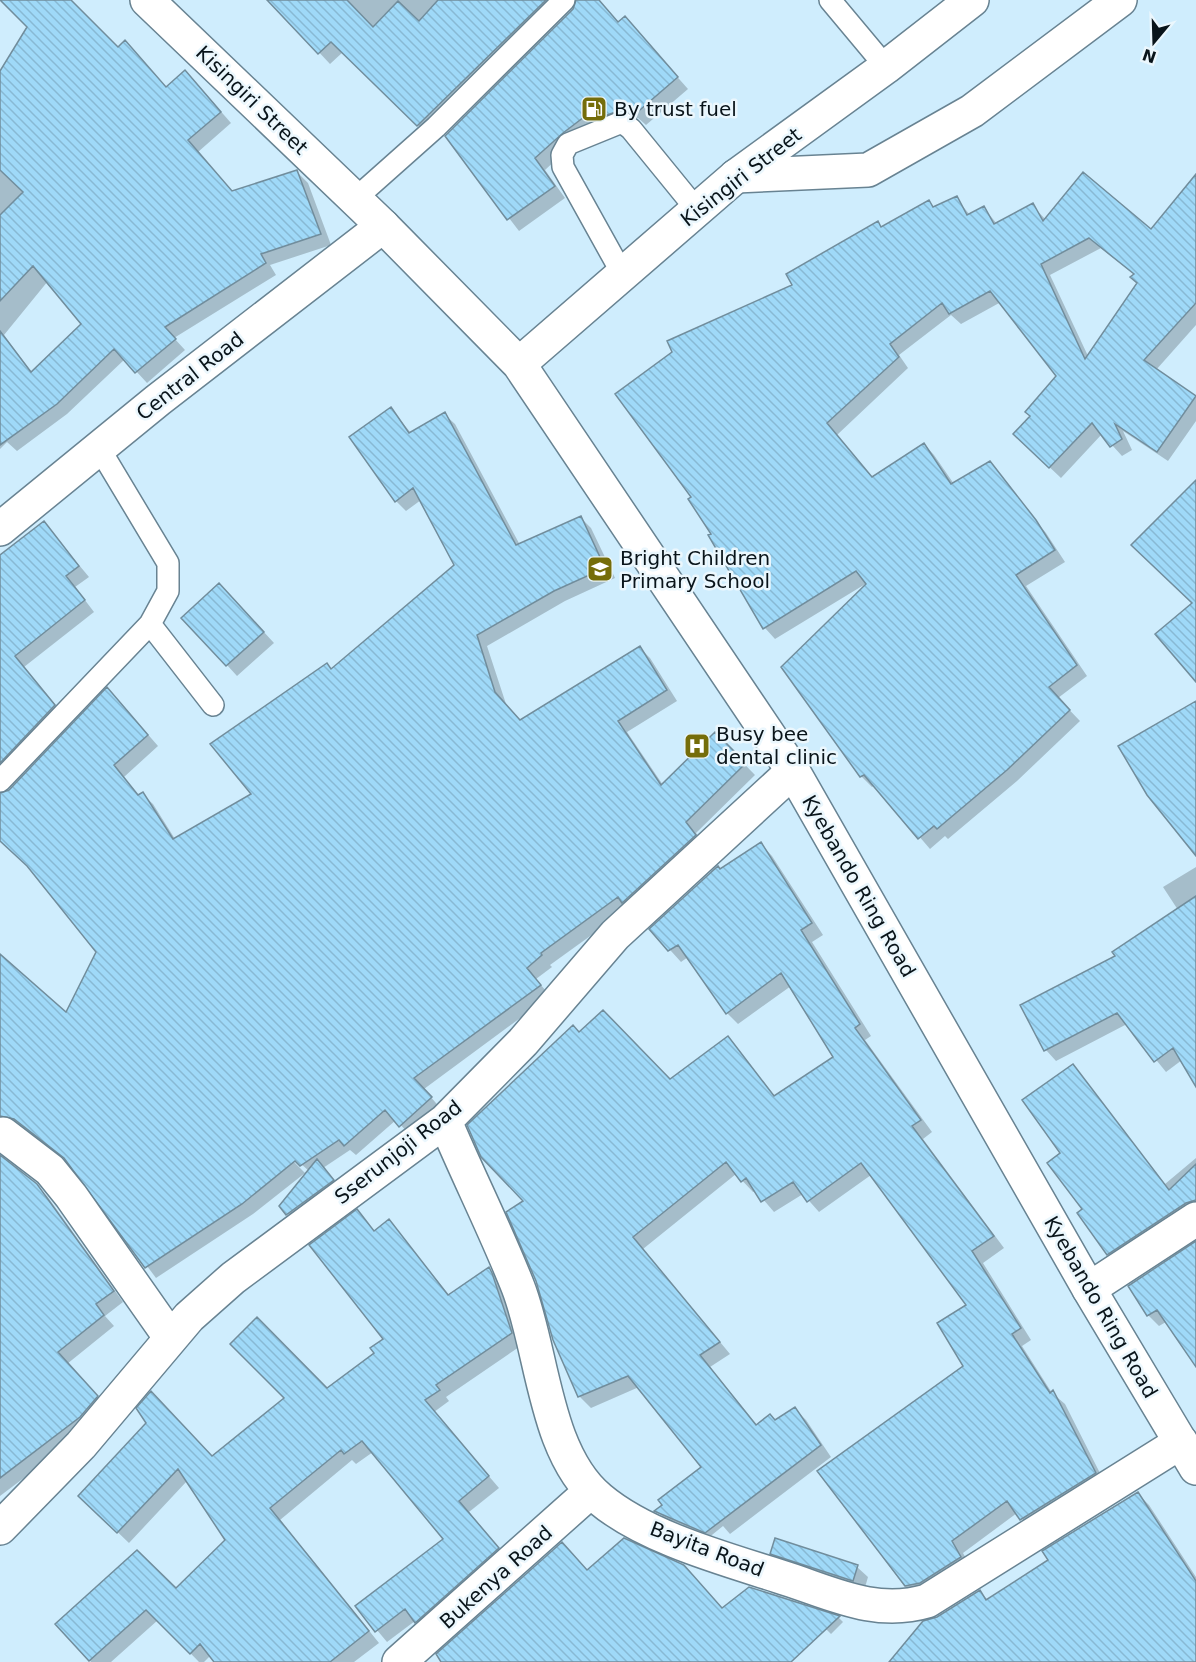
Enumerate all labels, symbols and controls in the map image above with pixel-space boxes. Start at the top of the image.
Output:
north arrow [1124,12,1184,72]
street label: Kisingiri Street [191,40,313,160]
text: N [1140,45,1159,67]
fuel station icon: By trust fuel [579,94,609,124]
place label: By trust fuel [614,97,737,121]
street label: Kisingiri Street [676,122,806,232]
street label: Central Road [132,327,248,425]
place label: Bright Children Primary School [620,546,770,593]
school or university icon: Bright Children Primary School [585,554,615,584]
place label: Busy bee dental clinic [716,722,837,769]
hospital icon: Busy bee dental clinic [682,731,712,761]
street label: Kyebando Ring Road [797,791,921,981]
street label: Sserunjoji Road [330,1095,466,1209]
street label: Kyebando Ring Road [1039,1212,1163,1402]
street label: Bayita Road [647,1516,767,1582]
street label: Bukenya Road [435,1520,557,1634]

